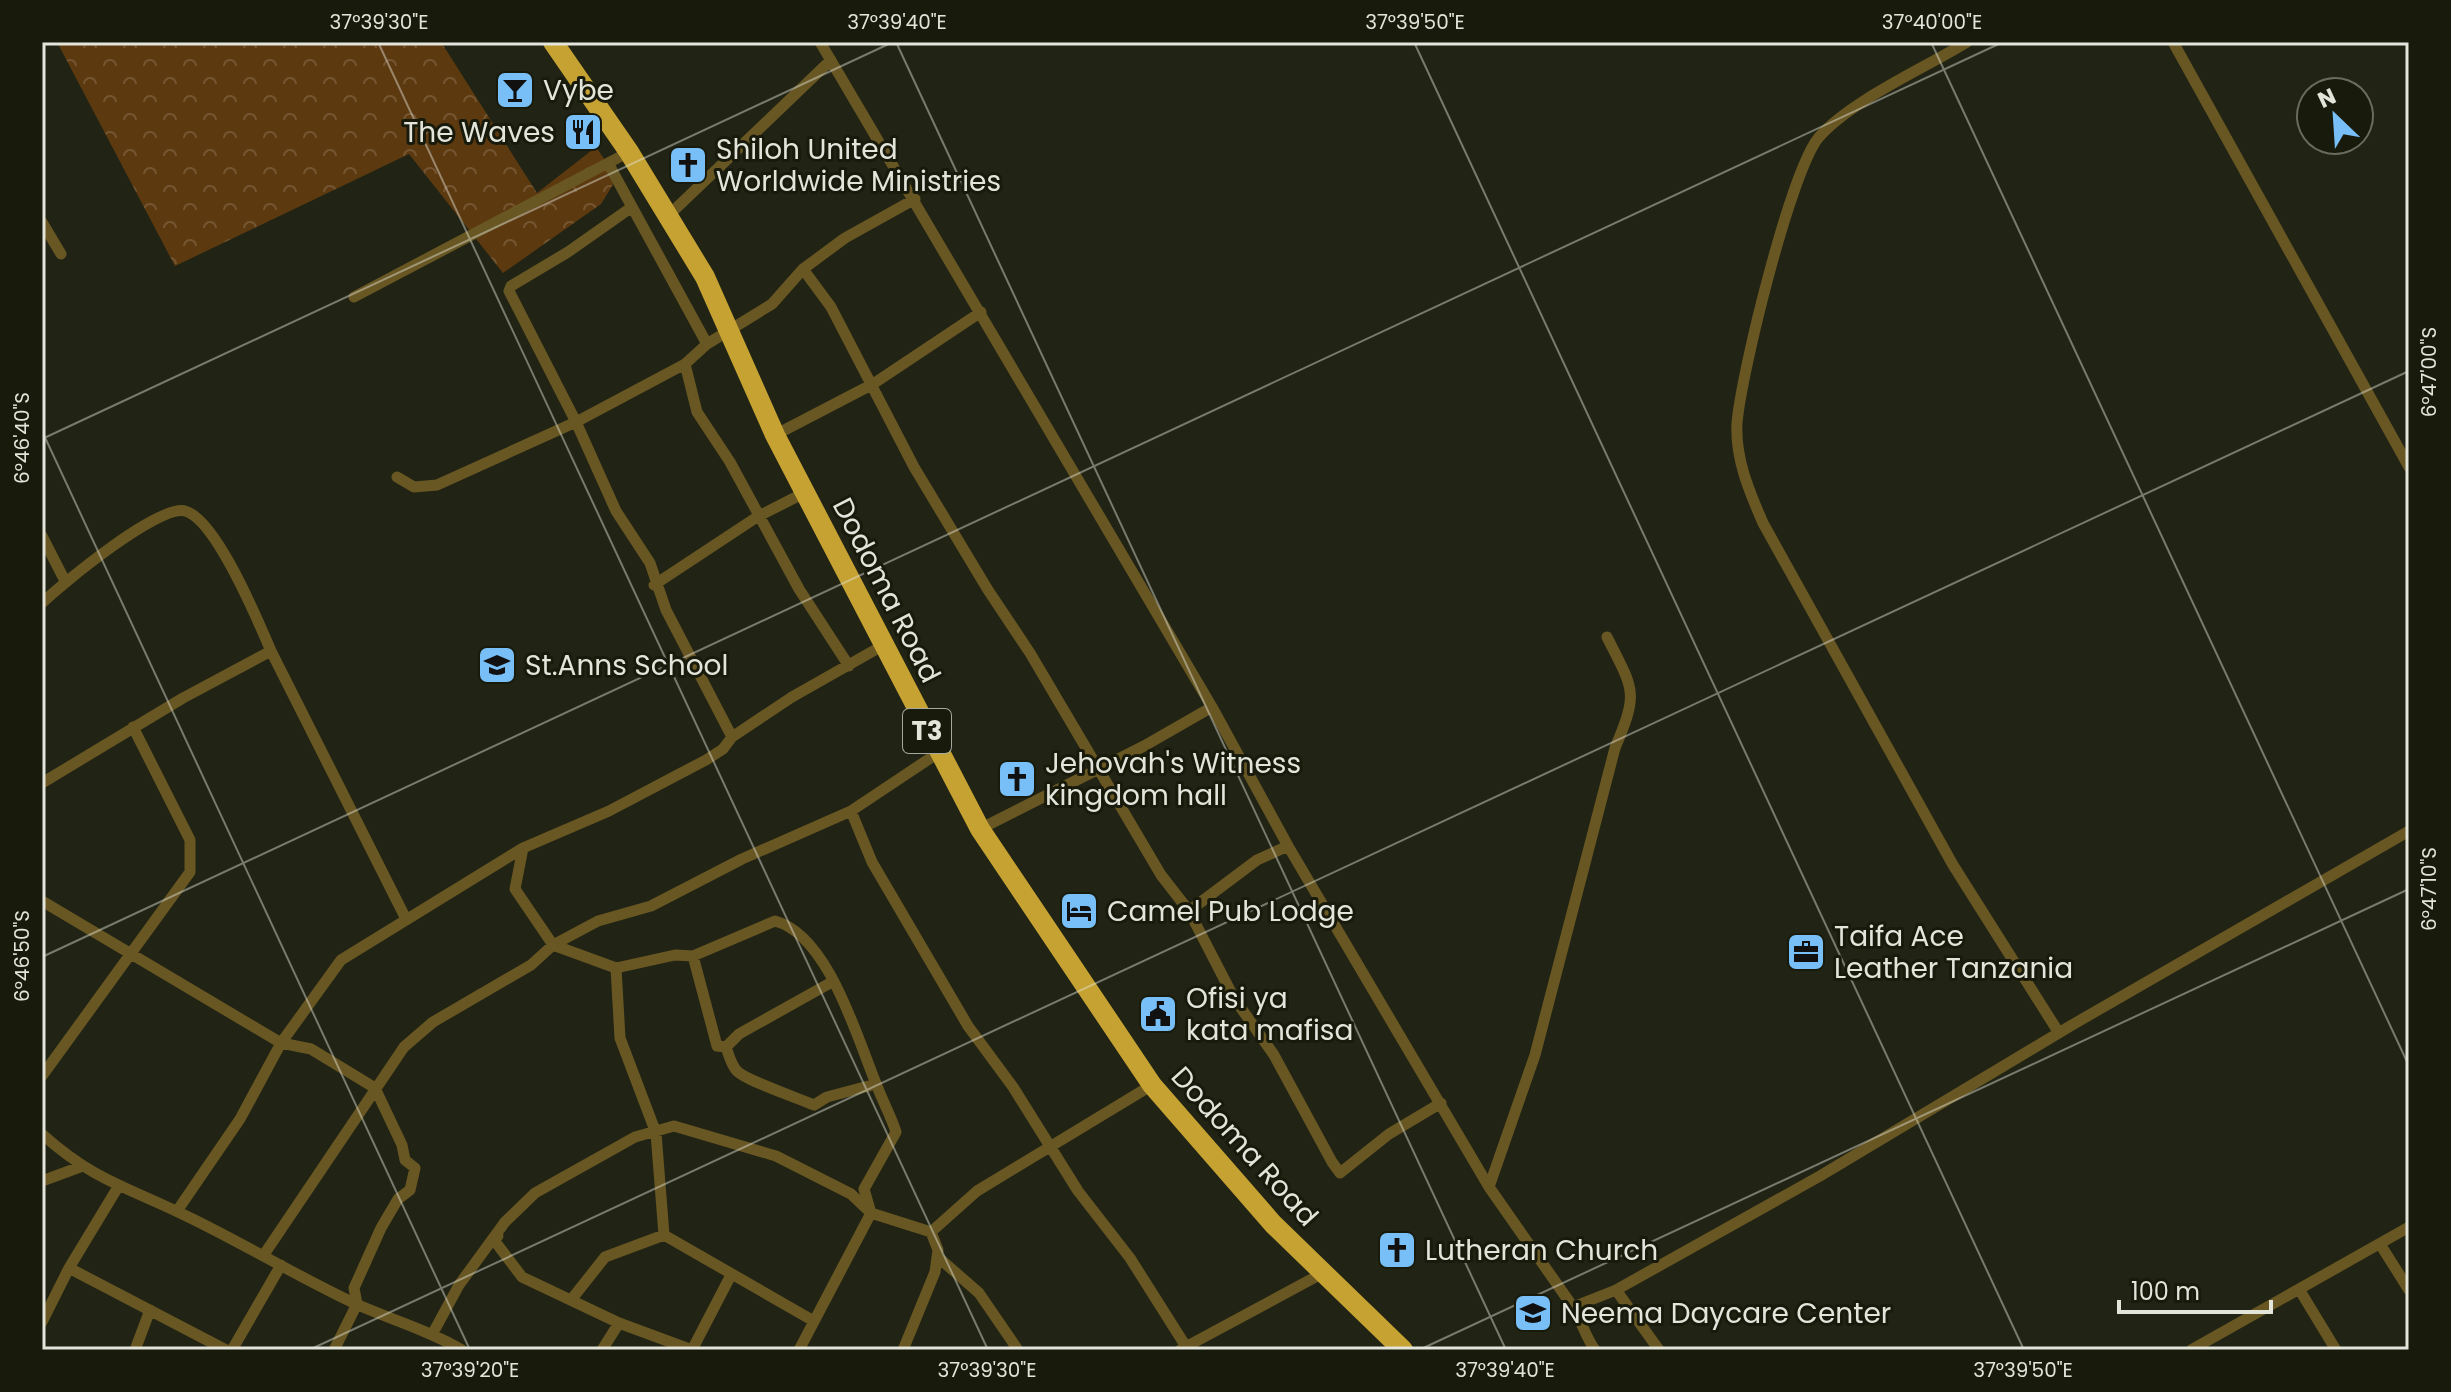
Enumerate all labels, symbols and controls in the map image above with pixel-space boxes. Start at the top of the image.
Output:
text: 37°39'30"E [330,8,428,36]
text: 37°39'40"E [847,8,947,36]
text: 37°39'50"E [1365,8,1465,36]
text: 37°40'00"E [1882,8,1982,36]
bar icon: Vybe [494,69,536,111]
place label: Vybe [543,71,614,110]
north arrow [2295,76,2375,156]
text: N [2313,81,2341,116]
restaurant icon: The Waves [562,111,604,153]
place label: The Waves [403,113,555,152]
place label: Shiloh United Worldwide Ministries [716,130,1001,201]
church icon: Shiloh United Worldwide Ministries [667,144,709,186]
text: 6°47'00"S [2415,327,2443,417]
text: 6°46'40"S [8,392,36,484]
street label: Dodoma Road [823,491,950,689]
school or university icon: St.Anns School [476,644,518,686]
place label: St.Anns School [525,646,728,685]
road number: T3 [903,709,951,753]
place label: Jehovah's Witness kingdom hall [1045,744,1301,815]
church icon: Jehovah's Witness kingdom hall [996,758,1038,800]
text: 6°47'10"S [2415,847,2443,931]
hotel icon: Camel Pub Lodge [1058,890,1100,932]
place label: Camel Pub Lodge [1107,892,1354,931]
text: 6°46'50"S [8,910,36,1002]
place label: Taifa Ace Leather Tanzania [1834,917,2073,988]
office icon: Taifa Ace Leather Tanzania [1785,931,1827,973]
place label: Ofisi ya kata mafisa [1186,979,1353,1050]
public building icon: Ofisi ya kata mafisa [1137,993,1179,1035]
street label: Dodoma Road [1162,1058,1327,1235]
church icon: Lutheran Church [1376,1229,1418,1271]
place label: Lutheran Church [1425,1231,1658,1270]
scale bar [2119,1264,2271,1314]
text: 100 m [2131,1275,2200,1308]
school or university icon: Neema Daycare Center [1512,1292,1554,1334]
place label: Neema Daycare Center [1561,1294,1891,1333]
text: 37°39'20"E [421,1356,519,1384]
text: 37°39'30"E [938,1356,1036,1384]
text: 37°39'40"E [1455,1356,1555,1384]
text: 37°39'50"E [1973,1356,2073,1384]

